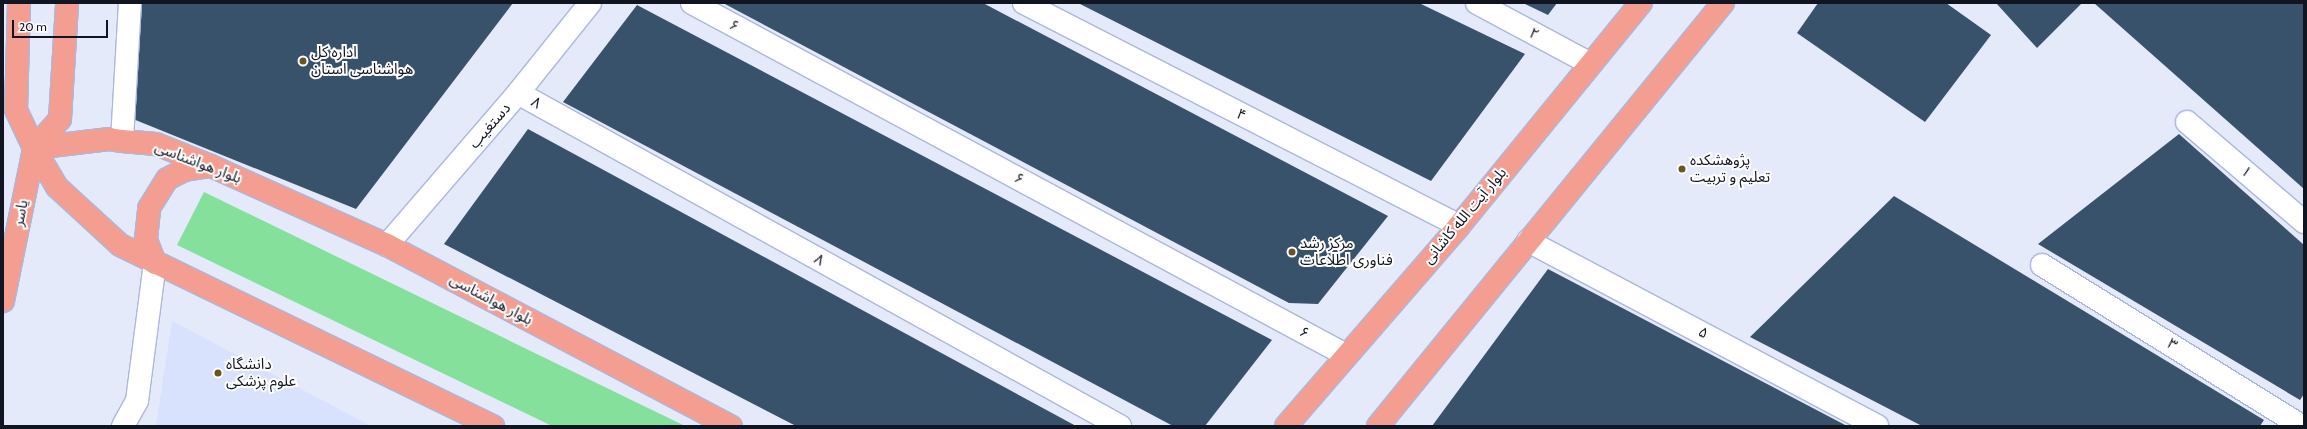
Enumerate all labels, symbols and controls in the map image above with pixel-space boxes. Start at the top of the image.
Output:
scale bar [14,12,110,38]
street label: ۶ [726,16,742,36]
text: 20 m [19,19,47,34]
street label: ۲ [1526,24,1542,44]
place label: اداره کل هواشناسی استان [311,43,413,78]
marker: اداره کل هواشناسی استان [298,56,308,66]
street label: ۸ [528,93,544,113]
street label: دستغیب [465,100,515,152]
street label: ۴ [1233,105,1249,125]
street label: بلوار هواشناسی [152,138,244,188]
place label: پژوهشکده تعلیم و تربیت [1690,151,1770,186]
street label: ۱ [2237,162,2255,182]
street label: بلوار آیت الله کاشانی [1419,164,1511,268]
marker: پژوهشکده تعلیم و تربیت [1677,164,1687,174]
street label: ۶ [1011,169,1027,189]
street label: یاسر [10,198,32,228]
place label: مرکز رشد فناوری اطلاعات [1300,234,1393,269]
marker: مرکز رشد فناوری اطلاعات [1287,247,1297,257]
street label: ۸ [811,250,827,270]
street label: بلوار هواشناسی [446,271,536,329]
street label: ۶ [1296,323,1312,343]
street label: ۵ [1695,323,1711,343]
street label: ۳ [2164,335,2180,355]
place label: دانشگاه علوم پزشکی [226,355,296,390]
marker: دانشگاه علوم پزشکی [213,368,223,378]

